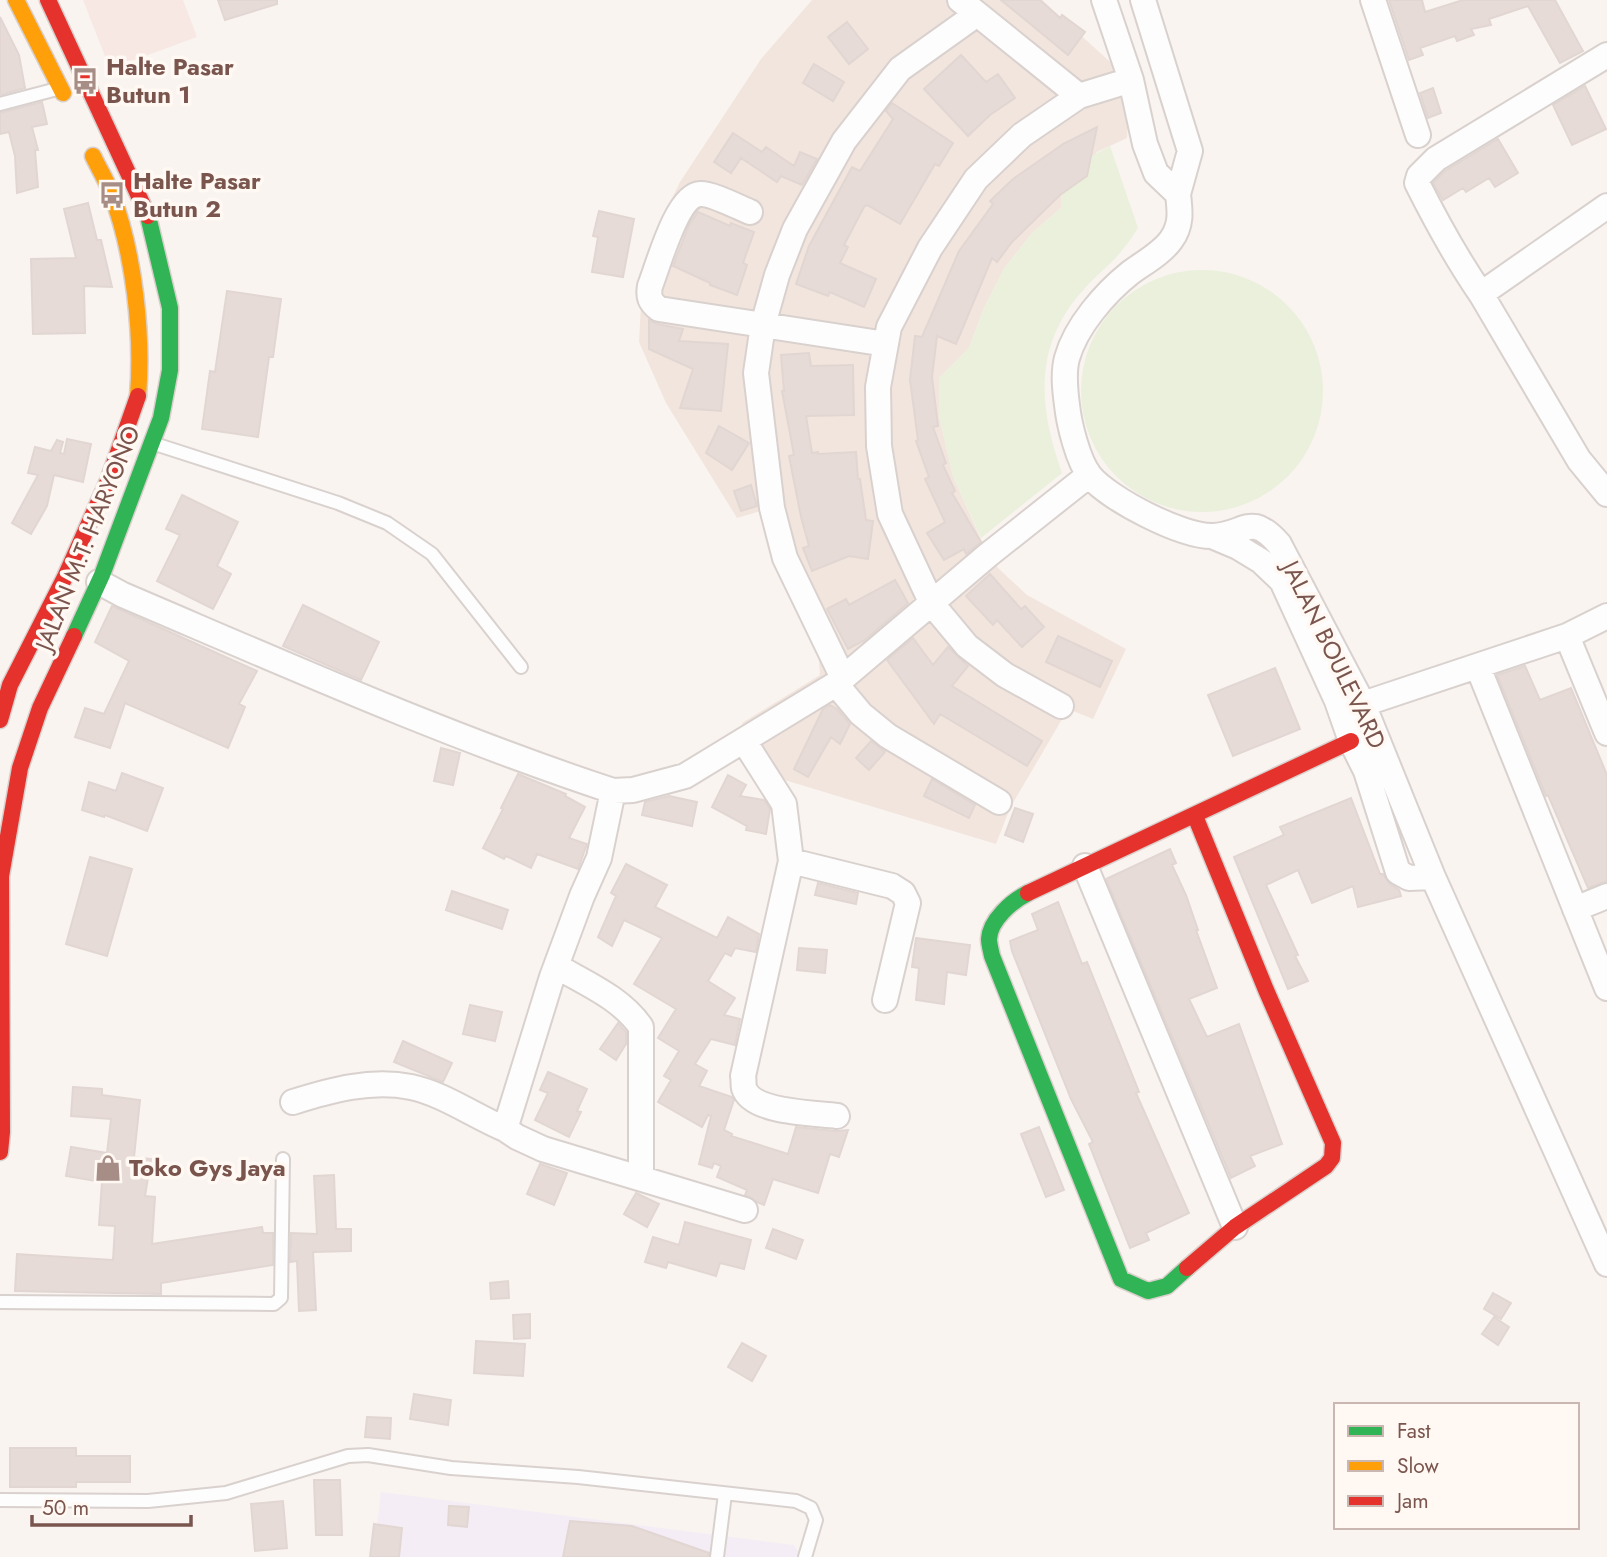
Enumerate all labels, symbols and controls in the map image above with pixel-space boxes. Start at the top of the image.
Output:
place label: Halte Pasar Butun 1 [106,49,234,112]
bus stop icon: Halte Pasar Butun 1 [70,66,100,96]
place label: Halte Pasar Butun 2 [133,163,261,226]
bus stop icon: Halte Pasar Butun 2 [97,180,127,210]
street label: JALAN M.T. HARYONO [25,420,149,658]
street label: JALAN BOULEVARD [1272,552,1395,755]
place label: Toko Gys Jaya [129,1150,286,1185]
shop icon: Toko Gys Jaya [93,1153,123,1183]
legend [1334,1403,1579,1529]
text: Fast [1397,1416,1430,1446]
text: Slow [1397,1451,1439,1481]
scale bar [32,1484,191,1528]
text: Jam [1394,1486,1429,1516]
text: 50 m [42,1493,89,1523]

